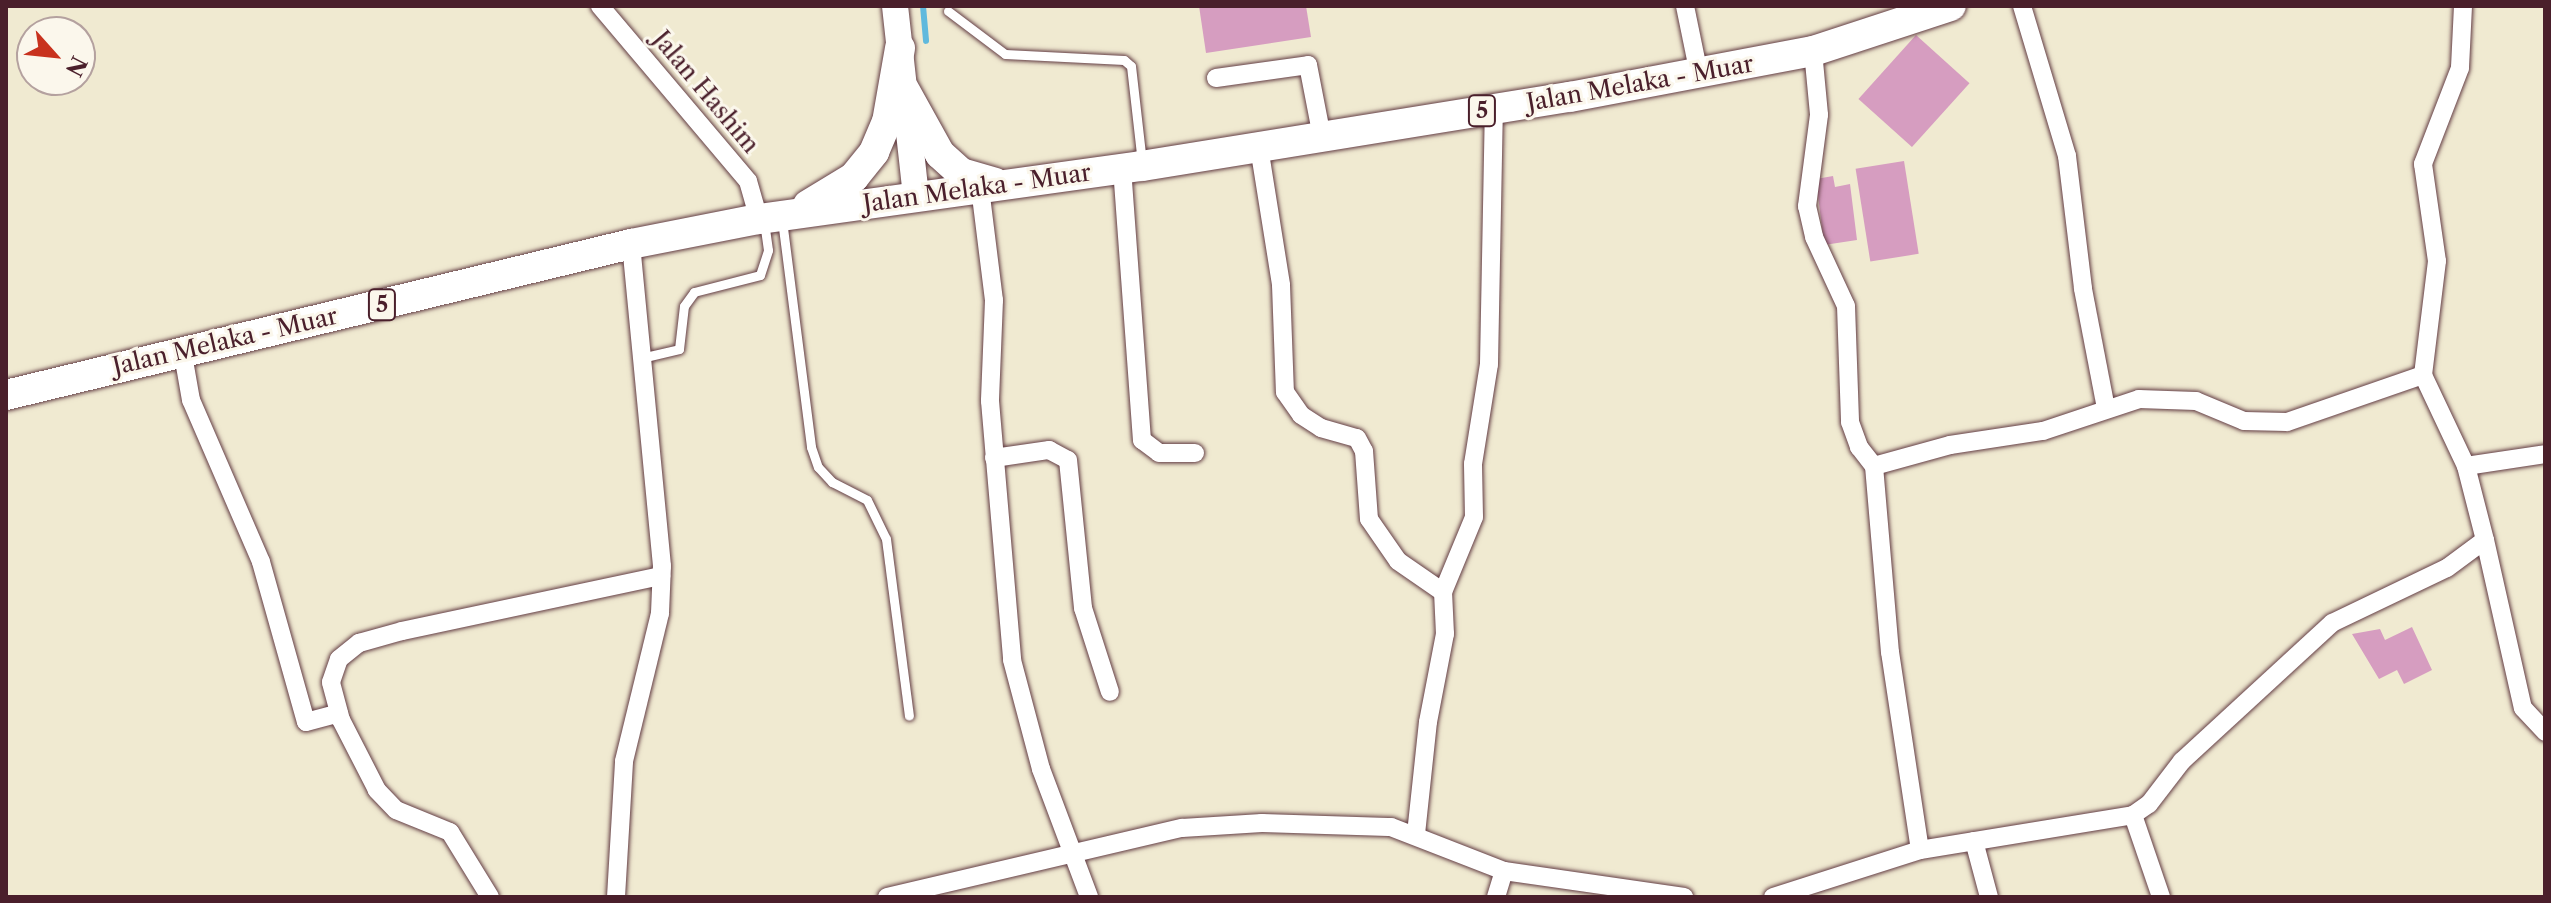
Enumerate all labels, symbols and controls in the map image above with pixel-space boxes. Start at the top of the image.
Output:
north arrow [16,16,96,96]
street label: Jalan Hashim [647,25,765,159]
street label: Jalan Melaka - Muar [1524,49,1756,117]
text: N [60,52,92,81]
road number: 5 [1466,93,1498,129]
street label: Jalan Melaka - Muar [861,158,1093,218]
road number: 5 [366,287,398,323]
street label: Jalan Melaka - Muar [110,301,340,381]

